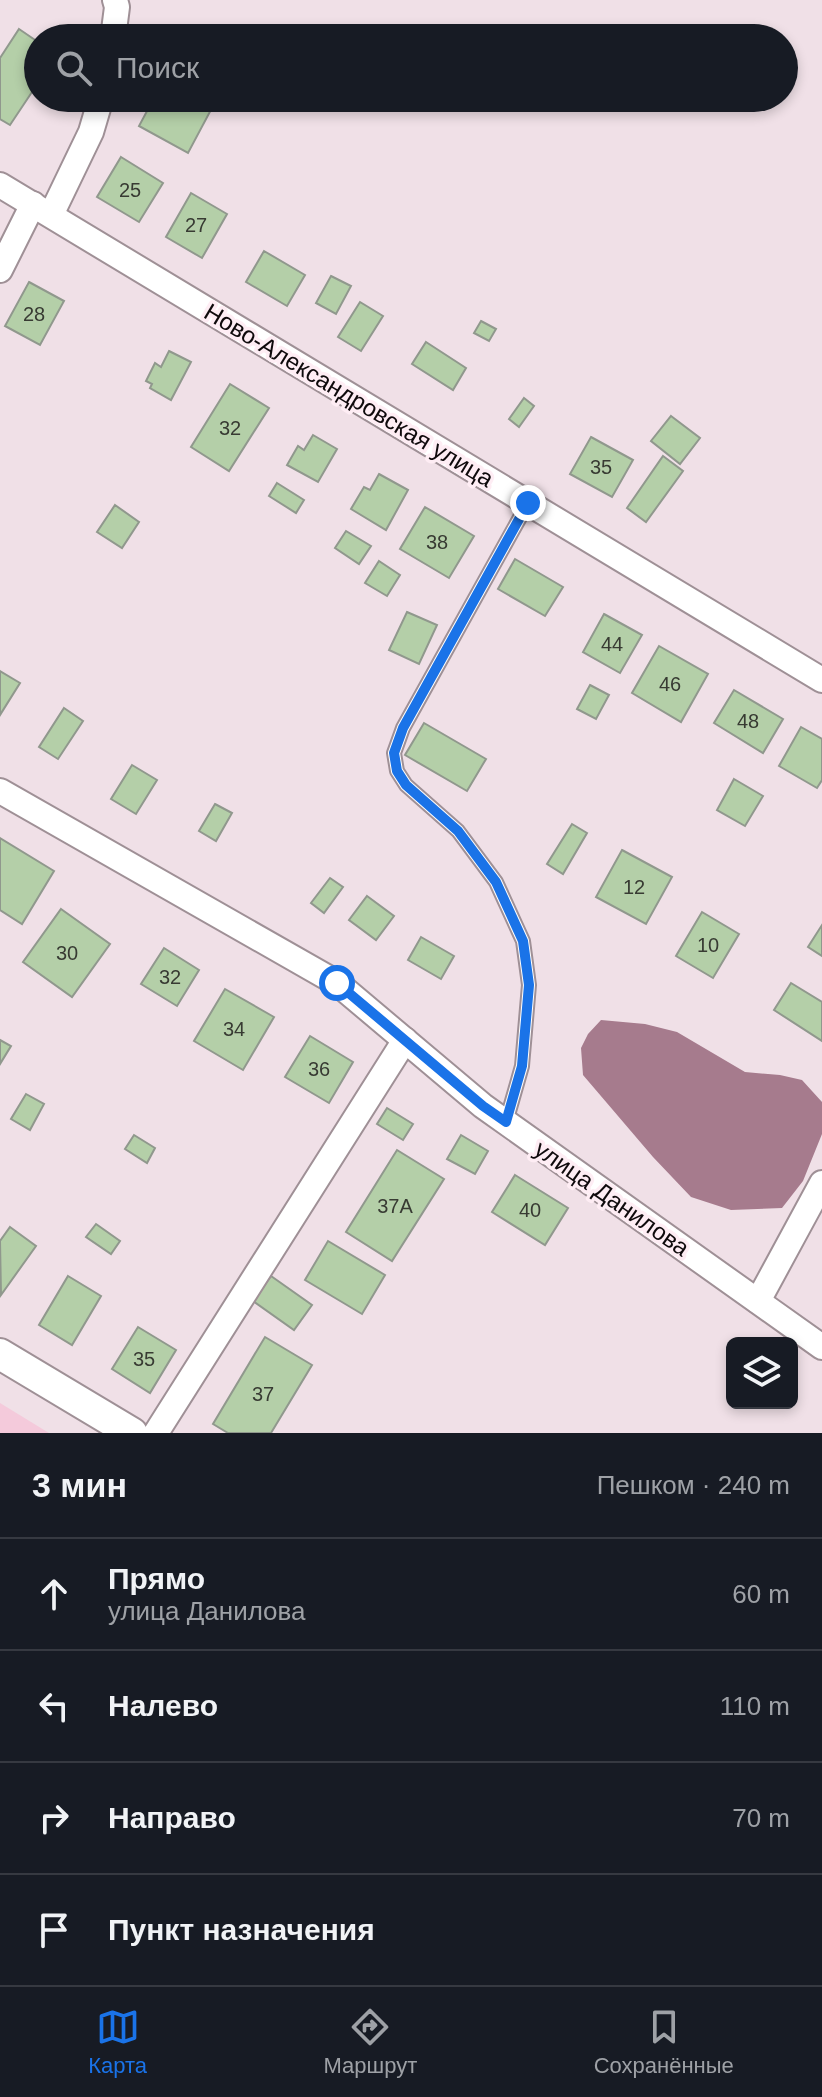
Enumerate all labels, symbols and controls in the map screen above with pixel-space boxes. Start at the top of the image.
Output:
search box [24,24,798,112]
icon: search [52,46,96,90]
text: Поиск [116,51,199,84]
house number: 25 [119,179,141,201]
house number: 27 [185,214,207,236]
street label: Ново-Александровская улица [200,298,499,493]
house number: 28 [23,303,45,325]
house number: 32 [219,417,241,439]
house number: 35 [590,456,612,478]
route end [510,485,546,521]
house number: 38 [426,531,448,553]
house number: 44 [601,633,623,655]
house number: 46 [659,673,681,695]
house number: 48 [737,710,759,732]
house number: 12 [623,876,645,898]
house number: 10 [697,934,719,956]
house number: 30 [56,942,78,964]
route start [319,965,355,1001]
house number: 32 [159,966,181,988]
house number: 34 [223,1018,245,1040]
house number: 36 [308,1058,330,1080]
street label: улица Данилова [530,1135,695,1262]
house number: 37А [377,1195,413,1217]
house number: 40 [519,1199,541,1221]
map controls [726,1337,798,1409]
button: layers [726,1337,798,1409]
house number: 35 [133,1348,155,1370]
house number: 37 [252,1383,274,1405]
text: 3 мин [32,1466,127,1504]
text: Пешком · 240 m [597,1470,790,1500]
text: Прямо [108,1562,205,1595]
icon: ahead [32,1572,76,1616]
text: 60 m [732,1579,790,1609]
text: улица Данилова [108,1596,306,1626]
icon: left [32,1684,76,1728]
text: Налево [108,1689,218,1722]
text: 110 m [720,1691,790,1721]
icon: right [32,1796,76,1840]
text: Направо [108,1801,236,1834]
text: 70 m [732,1803,790,1833]
icon: arrive [32,1908,76,1952]
text: Пункт назначения [108,1913,375,1946]
tab: Карта [88,2005,147,2079]
tab: Маршрут [324,2005,417,2079]
tab: Сохранённые [594,2005,734,2079]

